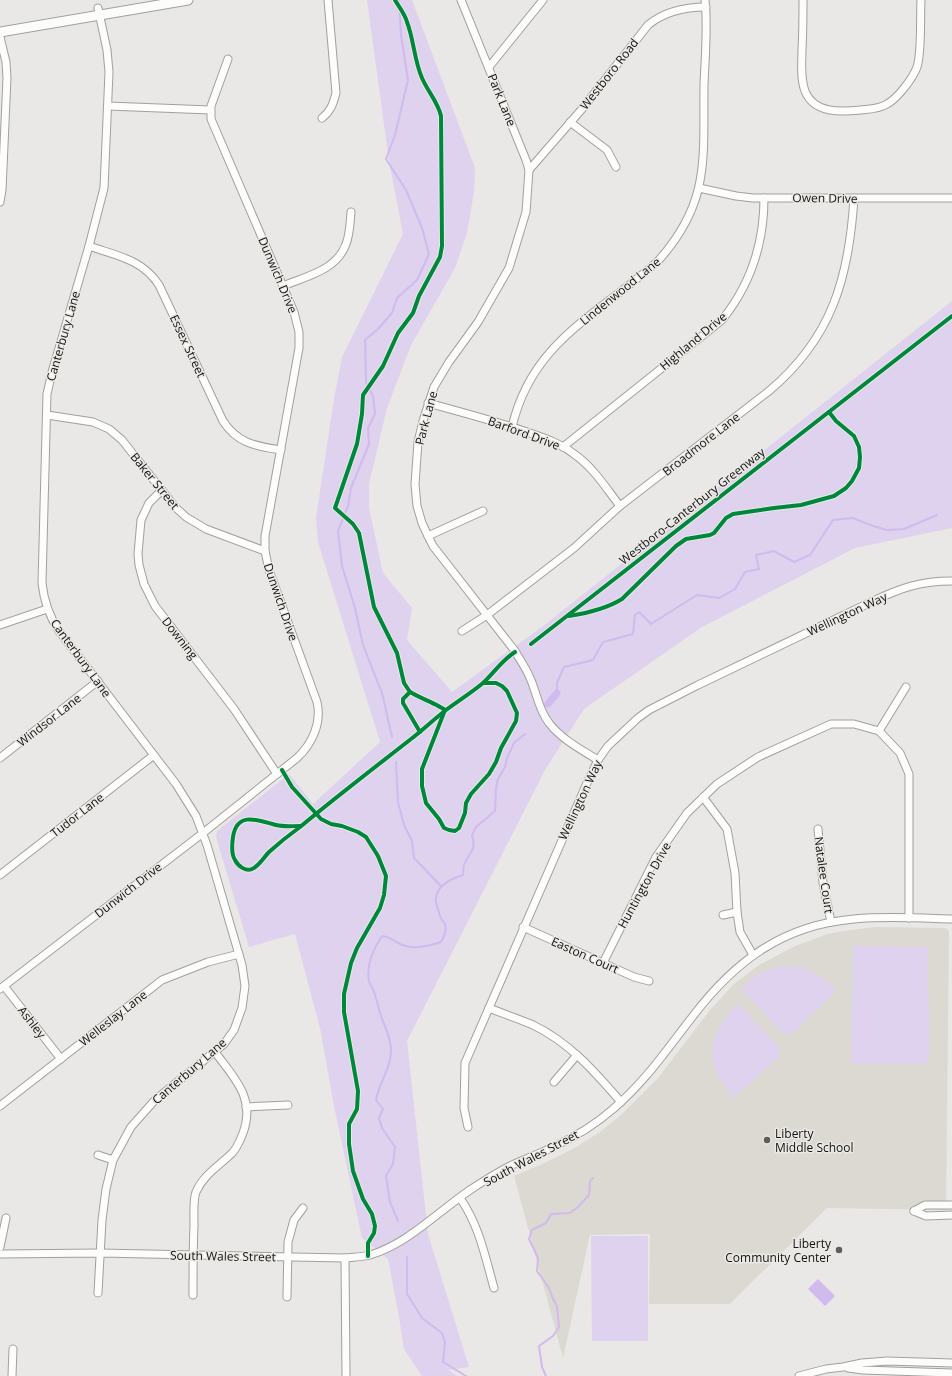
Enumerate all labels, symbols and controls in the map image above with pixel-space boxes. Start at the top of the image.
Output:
street label: Westboro Road [576,35,642,113]
street label: Park Lane [484,71,520,129]
street label: Owen Drive [792,189,858,207]
street label: Dunwich Drive [254,234,302,316]
street label: Lindenwood Lane [576,253,664,329]
street label: Canterbury Lane [42,289,84,383]
street label: Highland Drive [656,308,730,374]
street label: Essex Street [166,312,210,380]
street label: Park Lane [411,389,441,447]
street label: Broadmore Lane [659,408,743,480]
street label: Barford Drive [486,412,563,454]
street label: Westboro-Canterbury Greenway [615,443,769,568]
street label: Baker Street [127,449,183,513]
street label: Dunwich Drive [260,561,302,643]
street label: Wellington Way [804,588,891,640]
street label: Downing [158,613,202,663]
street label: Canterbury Lane [47,615,115,701]
street label: Windsor Lane [14,690,85,750]
street label: Wellington Way [554,756,606,843]
street label: Tudor Lane [47,789,107,841]
street label: Natalee Court [810,835,838,915]
street label: Huntington Drive [613,839,675,931]
street label: Dunwich Drive [91,858,165,922]
street label: Easton Court [548,933,622,977]
street label: Welleslay Lane [75,986,151,1050]
street label: Ashley [14,1002,51,1042]
street label: Canterbury Lane [148,1034,230,1108]
place label: Liberty Middle School [775,1125,854,1156]
street label: South Wales Street [480,1126,582,1190]
marker: Liberty Middle School [762,1135,772,1145]
place label: Liberty Community Center [725,1235,832,1266]
marker: Liberty Community Center [834,1245,844,1255]
street label: South Wales Street [170,1247,276,1265]

